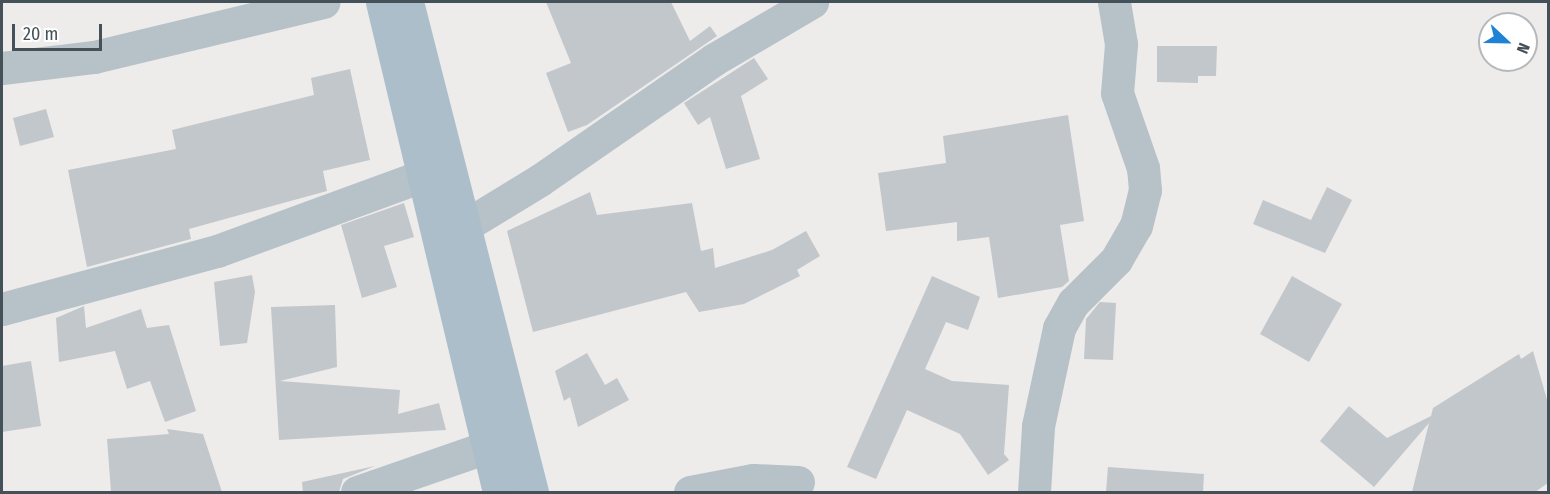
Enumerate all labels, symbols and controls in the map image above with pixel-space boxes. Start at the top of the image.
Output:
scale bar [15,12,105,50]
north arrow [1478,12,1538,72]
text: 20 m [23,23,58,45]
text: N [1513,40,1534,56]

